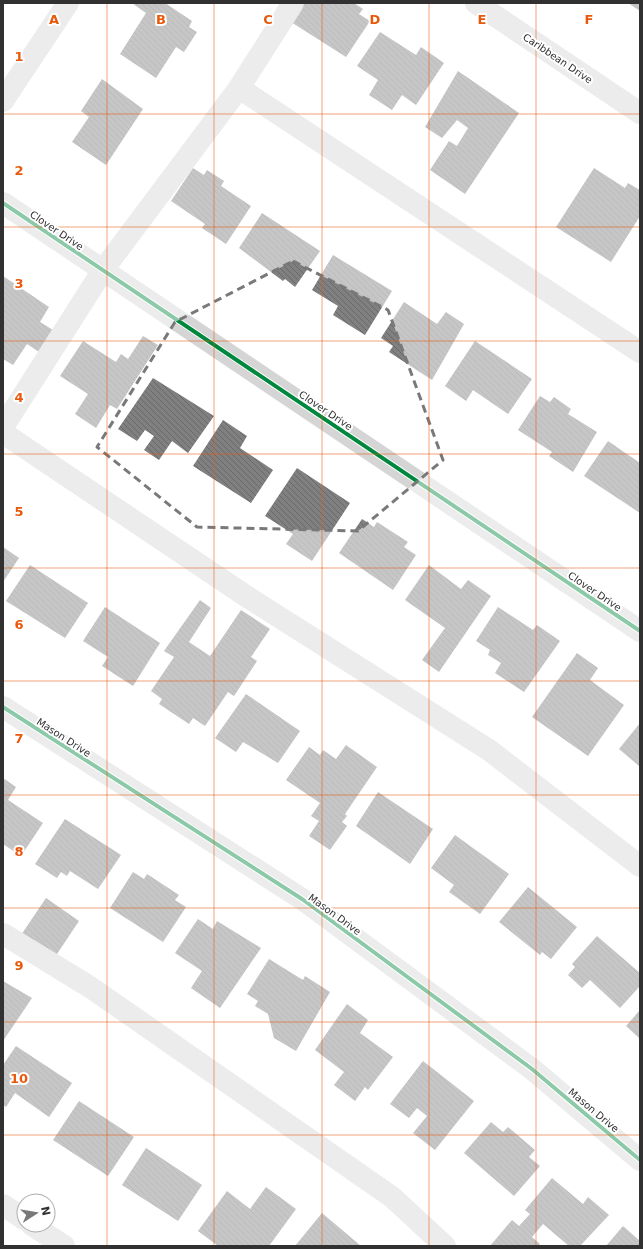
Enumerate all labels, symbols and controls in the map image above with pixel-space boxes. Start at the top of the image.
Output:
text: A [49,12,59,27]
text: B [156,12,166,27]
text: C [263,12,273,27]
text: D [370,12,381,27]
text: E [478,12,486,27]
text: F [585,12,593,27]
street label: Caribbean Drive [521,31,594,86]
text: 1 [14,49,24,64]
text: 2 [14,163,24,178]
street label: Clover Drive [28,209,85,252]
text: 3 [14,276,24,291]
street label: Clover Drive [297,389,354,432]
text: 4 [14,390,24,405]
text: 5 [14,504,24,519]
street label: Clover Drive [566,570,623,613]
text: 6 [14,617,24,632]
street label: Mason Drive [35,716,93,759]
text: 7 [14,731,24,746]
text: 8 [14,844,24,859]
street label: Mason Drive [306,892,363,937]
text: 9 [14,958,24,973]
text: 10 [10,1071,28,1086]
street label: Mason Drive [566,1086,621,1135]
north arrow [16,1193,56,1233]
text: N [38,1205,53,1217]

